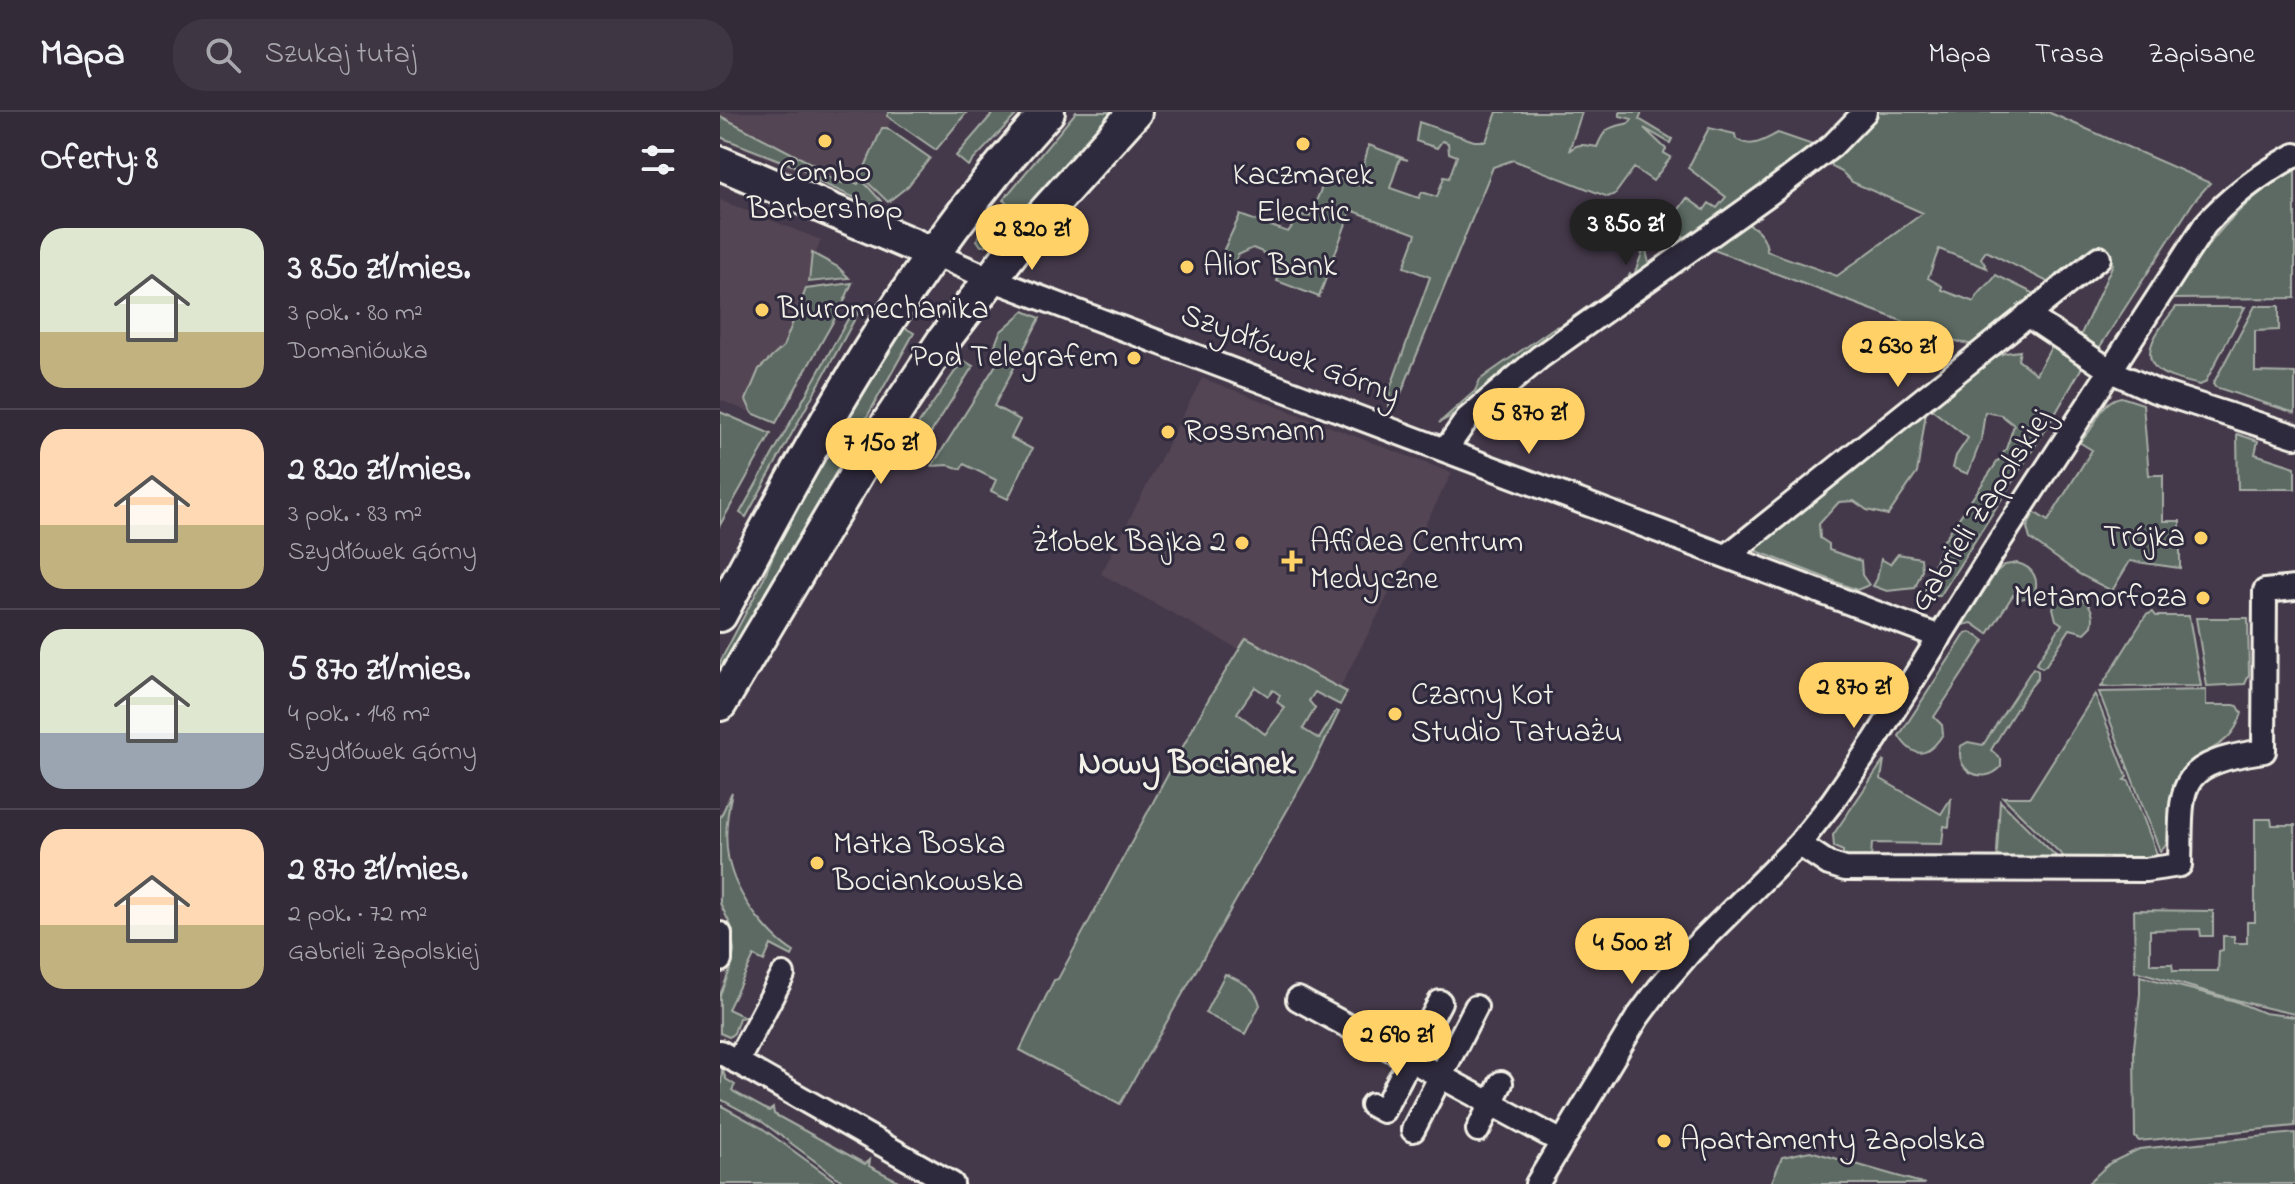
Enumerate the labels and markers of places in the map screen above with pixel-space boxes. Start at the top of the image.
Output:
marker: Combo Barbershop [816,132,834,150]
marker: Kaczmarek Electric [1294,135,1312,153]
place label: Combo Barbershop [746,150,903,234]
place label: Kaczmarek Electric [1233,153,1374,237]
pin: 3 850 zł [1543,199,1709,267]
pin: 2 820 zł [949,204,1115,272]
place label: Alior Bank [1203,244,1338,291]
marker: Alior Bank [1178,258,1196,276]
place label: Biuromechanika [777,287,989,334]
marker: Biuromechanika [753,301,771,319]
pin: 2 630 zł [1815,321,1981,389]
place label: Pod Telegrafem [911,335,1118,382]
marker: Pod Telegrafem [1125,349,1143,367]
pin: 5 870 zł [1446,388,1612,456]
place label: Rossmann [1184,409,1325,456]
pin: 7 150 zł [798,418,964,486]
marker: Rossmann [1159,423,1177,441]
place label: Trójka [2103,515,2185,562]
place label: Żłobek Bajka 2 [1031,520,1226,567]
place label: Affidea Centrum Medyczne [1310,520,1523,604]
marker: Trójka [2192,529,2210,547]
marker: Żłobek Bajka 2 [1233,534,1251,552]
marker: Affidea Centrum Medyczne [1281,550,1303,572]
place label: Metamorfoza [2014,575,2187,622]
marker: Metamorfoza [2194,589,2212,607]
pin: 2 870 zł [1771,662,1937,730]
place label: Czarny Kot Studio Tatuażu [1411,673,1622,757]
marker: Czarny Kot Studio Tatuażu [1386,705,1404,723]
place label: Matka Boska Bociankowska [832,822,1023,906]
marker: Matka Boska Bociankowska [808,854,826,872]
pin: 4 500 zł [1549,918,1715,986]
pin: 2 690 zł [1314,1010,1480,1078]
place label: Apartamenty Zapolska [1680,1118,1985,1165]
marker: Apartamenty Zapolska [1655,1132,1673,1150]

